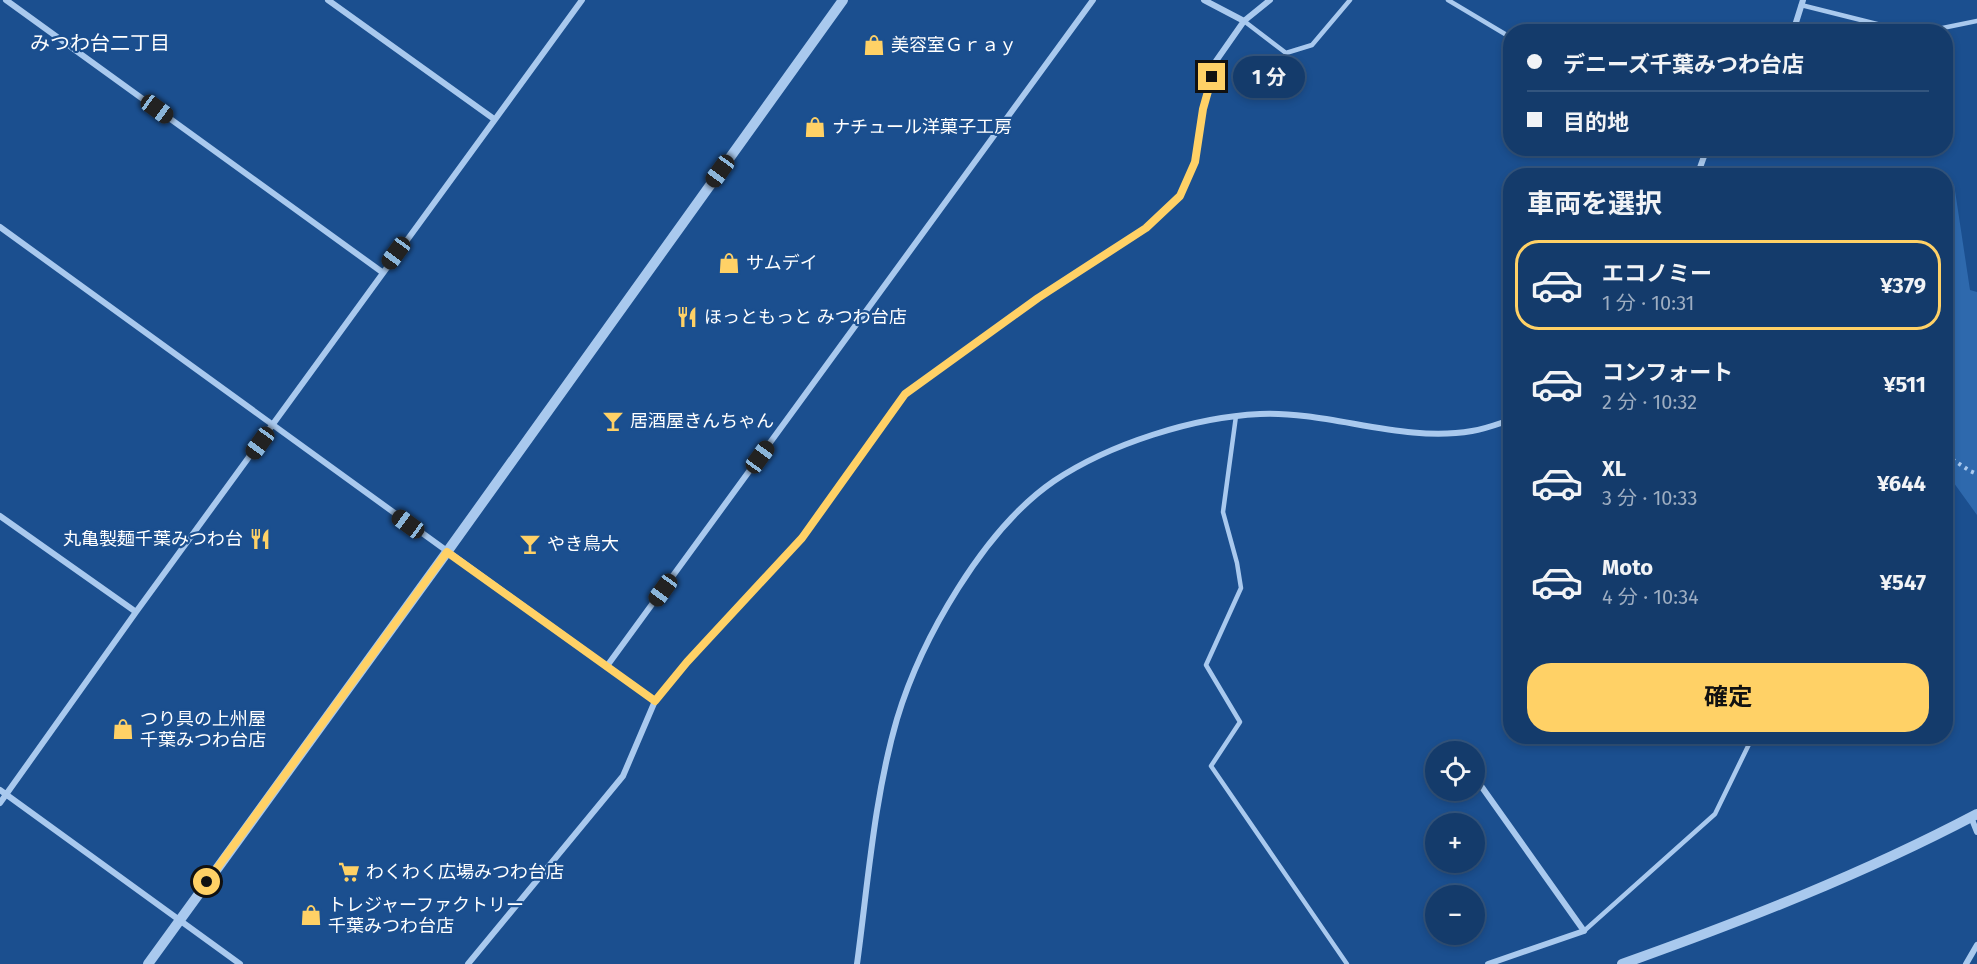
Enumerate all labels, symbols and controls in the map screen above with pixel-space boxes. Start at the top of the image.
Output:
district label: みつわ台二丁目 [30,31,170,55]
shop icon: 美容室Ｇｒａｙ [862,33,886,57]
place label: 美容室Ｇｒａｙ [891,34,1017,56]
text: デニーズ千葉みつわ台店 [1563,51,1804,78]
callout: 1 分 [1233,56,1305,98]
route end [1198,63,1225,90]
text: 1 分 [1252,65,1286,89]
car [137,91,177,127]
text: 目的地 [1563,109,1629,136]
shop icon: ナチュール洋菓子工房 [803,115,827,139]
place label: ナチュール洋菓子工房 [832,116,1012,138]
car [702,151,738,191]
text: 車両を選択 [1527,188,1662,220]
car [378,233,414,273]
shop icon: サムデイ [717,251,741,275]
place label: サムデイ [746,252,818,274]
icon: car [1530,258,1584,312]
text: エコノミー [1602,260,1712,287]
text: ¥379 [1880,272,1926,299]
text: 1 分 · 10:31 [1602,291,1694,315]
restaurant icon: ほっともっと みつわ台店 [675,305,699,329]
place label: ほっともっと みつわ台店 [704,306,907,328]
icon: car [1530,357,1584,411]
text: コンフォート [1602,359,1733,386]
text: ¥511 [1883,371,1926,398]
text: 2 分 · 10:32 [1602,390,1697,414]
bar icon: 居酒屋きんちゃん [601,409,625,433]
place label: 居酒屋きんちゃん [630,410,774,432]
car [242,423,278,463]
car [742,437,778,477]
text: XL [1602,455,1626,482]
icon: car [1530,456,1584,510]
text: ¥644 [1877,470,1926,497]
text: 3 分 · 10:33 [1602,486,1697,510]
car [388,506,428,542]
restaurant icon: 丸亀製麺千葉みつわ台 [248,527,272,551]
place label: 丸亀製麺千葉みつわ台 [63,528,243,550]
bar icon: やき鳥大 [518,532,542,556]
place label: やき鳥大 [547,533,619,555]
text: Moto [1602,554,1653,581]
icon: car [1530,555,1584,609]
text: ¥547 [1880,569,1926,596]
car [645,570,681,610]
text: 4 分 · 10:34 [1602,585,1699,609]
button: 確定 [1527,663,1929,732]
place label: つり具の上州屋 千葉みつわ台店 [140,708,266,751]
shop icon: つり具の上州屋 千葉みつわ台店 [111,717,135,741]
map controls [1425,741,1485,945]
button: locate [1425,741,1485,801]
button: + [1425,813,1485,873]
supermarket icon: わくわく広場みつわ台店 [337,860,361,884]
place label: わくわく広場みつわ台店 [366,861,564,883]
route start [193,868,220,895]
button: − [1425,885,1485,945]
place label: トレジャーファクトリー 千葉みつわ台店 [328,894,524,937]
shop icon: トレジャーファクトリー 千葉みつわ台店 [299,903,323,927]

